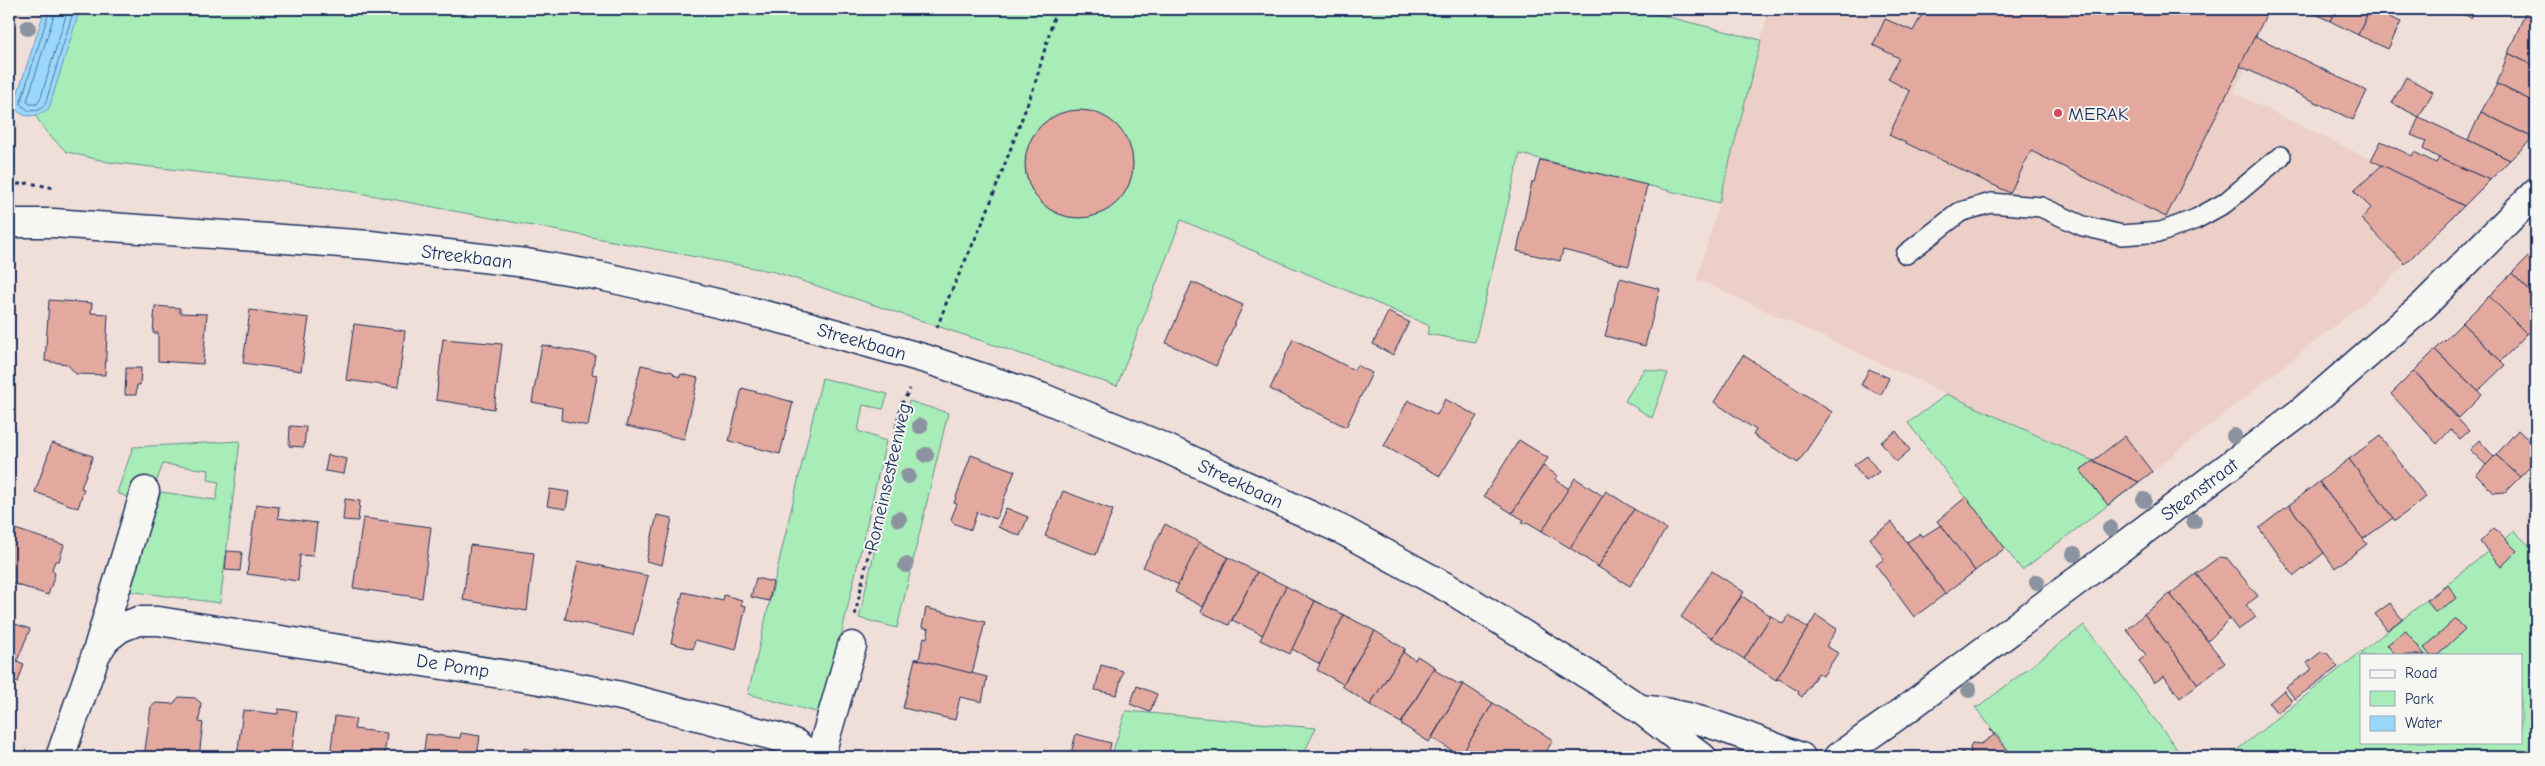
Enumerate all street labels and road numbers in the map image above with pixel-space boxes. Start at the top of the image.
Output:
street label: Streekbaan [420,240,514,273]
street label: Streekbaan [815,319,909,365]
street label: Romeinsesteenweg [860,401,916,554]
street label: Steenstraat [2157,453,2243,526]
street label: Streekbaan [1194,455,1287,513]
street label: De Pomp [415,649,491,683]

